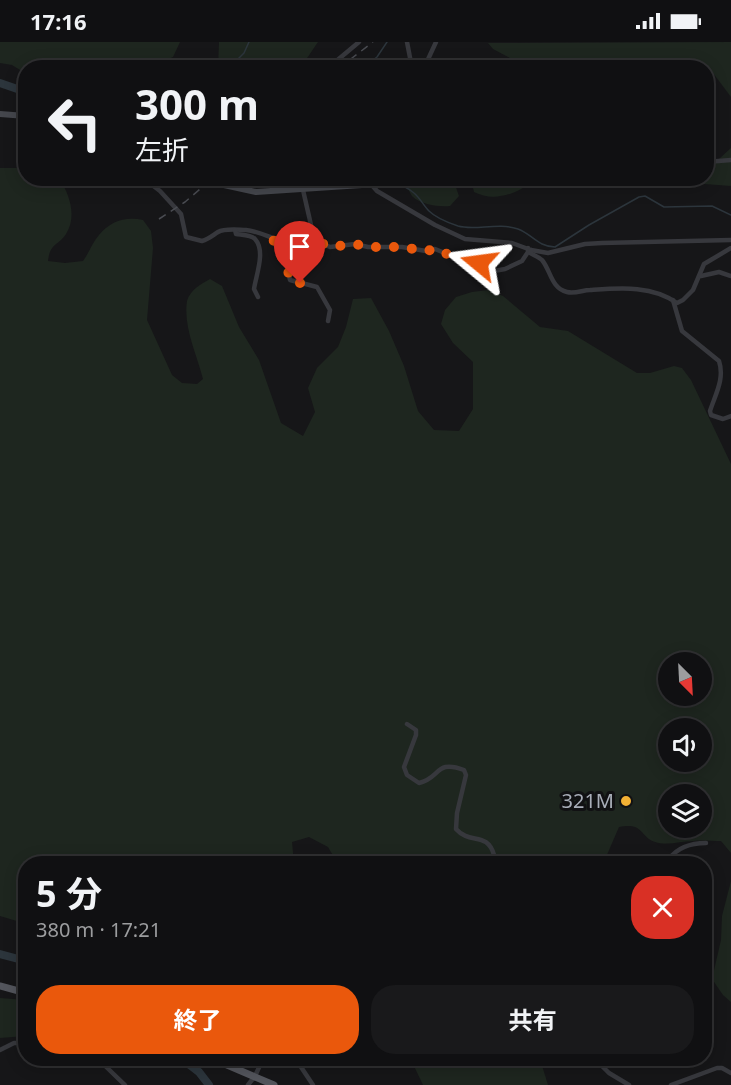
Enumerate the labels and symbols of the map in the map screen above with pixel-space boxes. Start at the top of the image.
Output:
pin [274,221,325,283]
position arrow [447,231,511,295]
north arrow [658,652,712,706]
place label: 321M [562,787,614,814]
marker: 321M [619,794,633,808]

